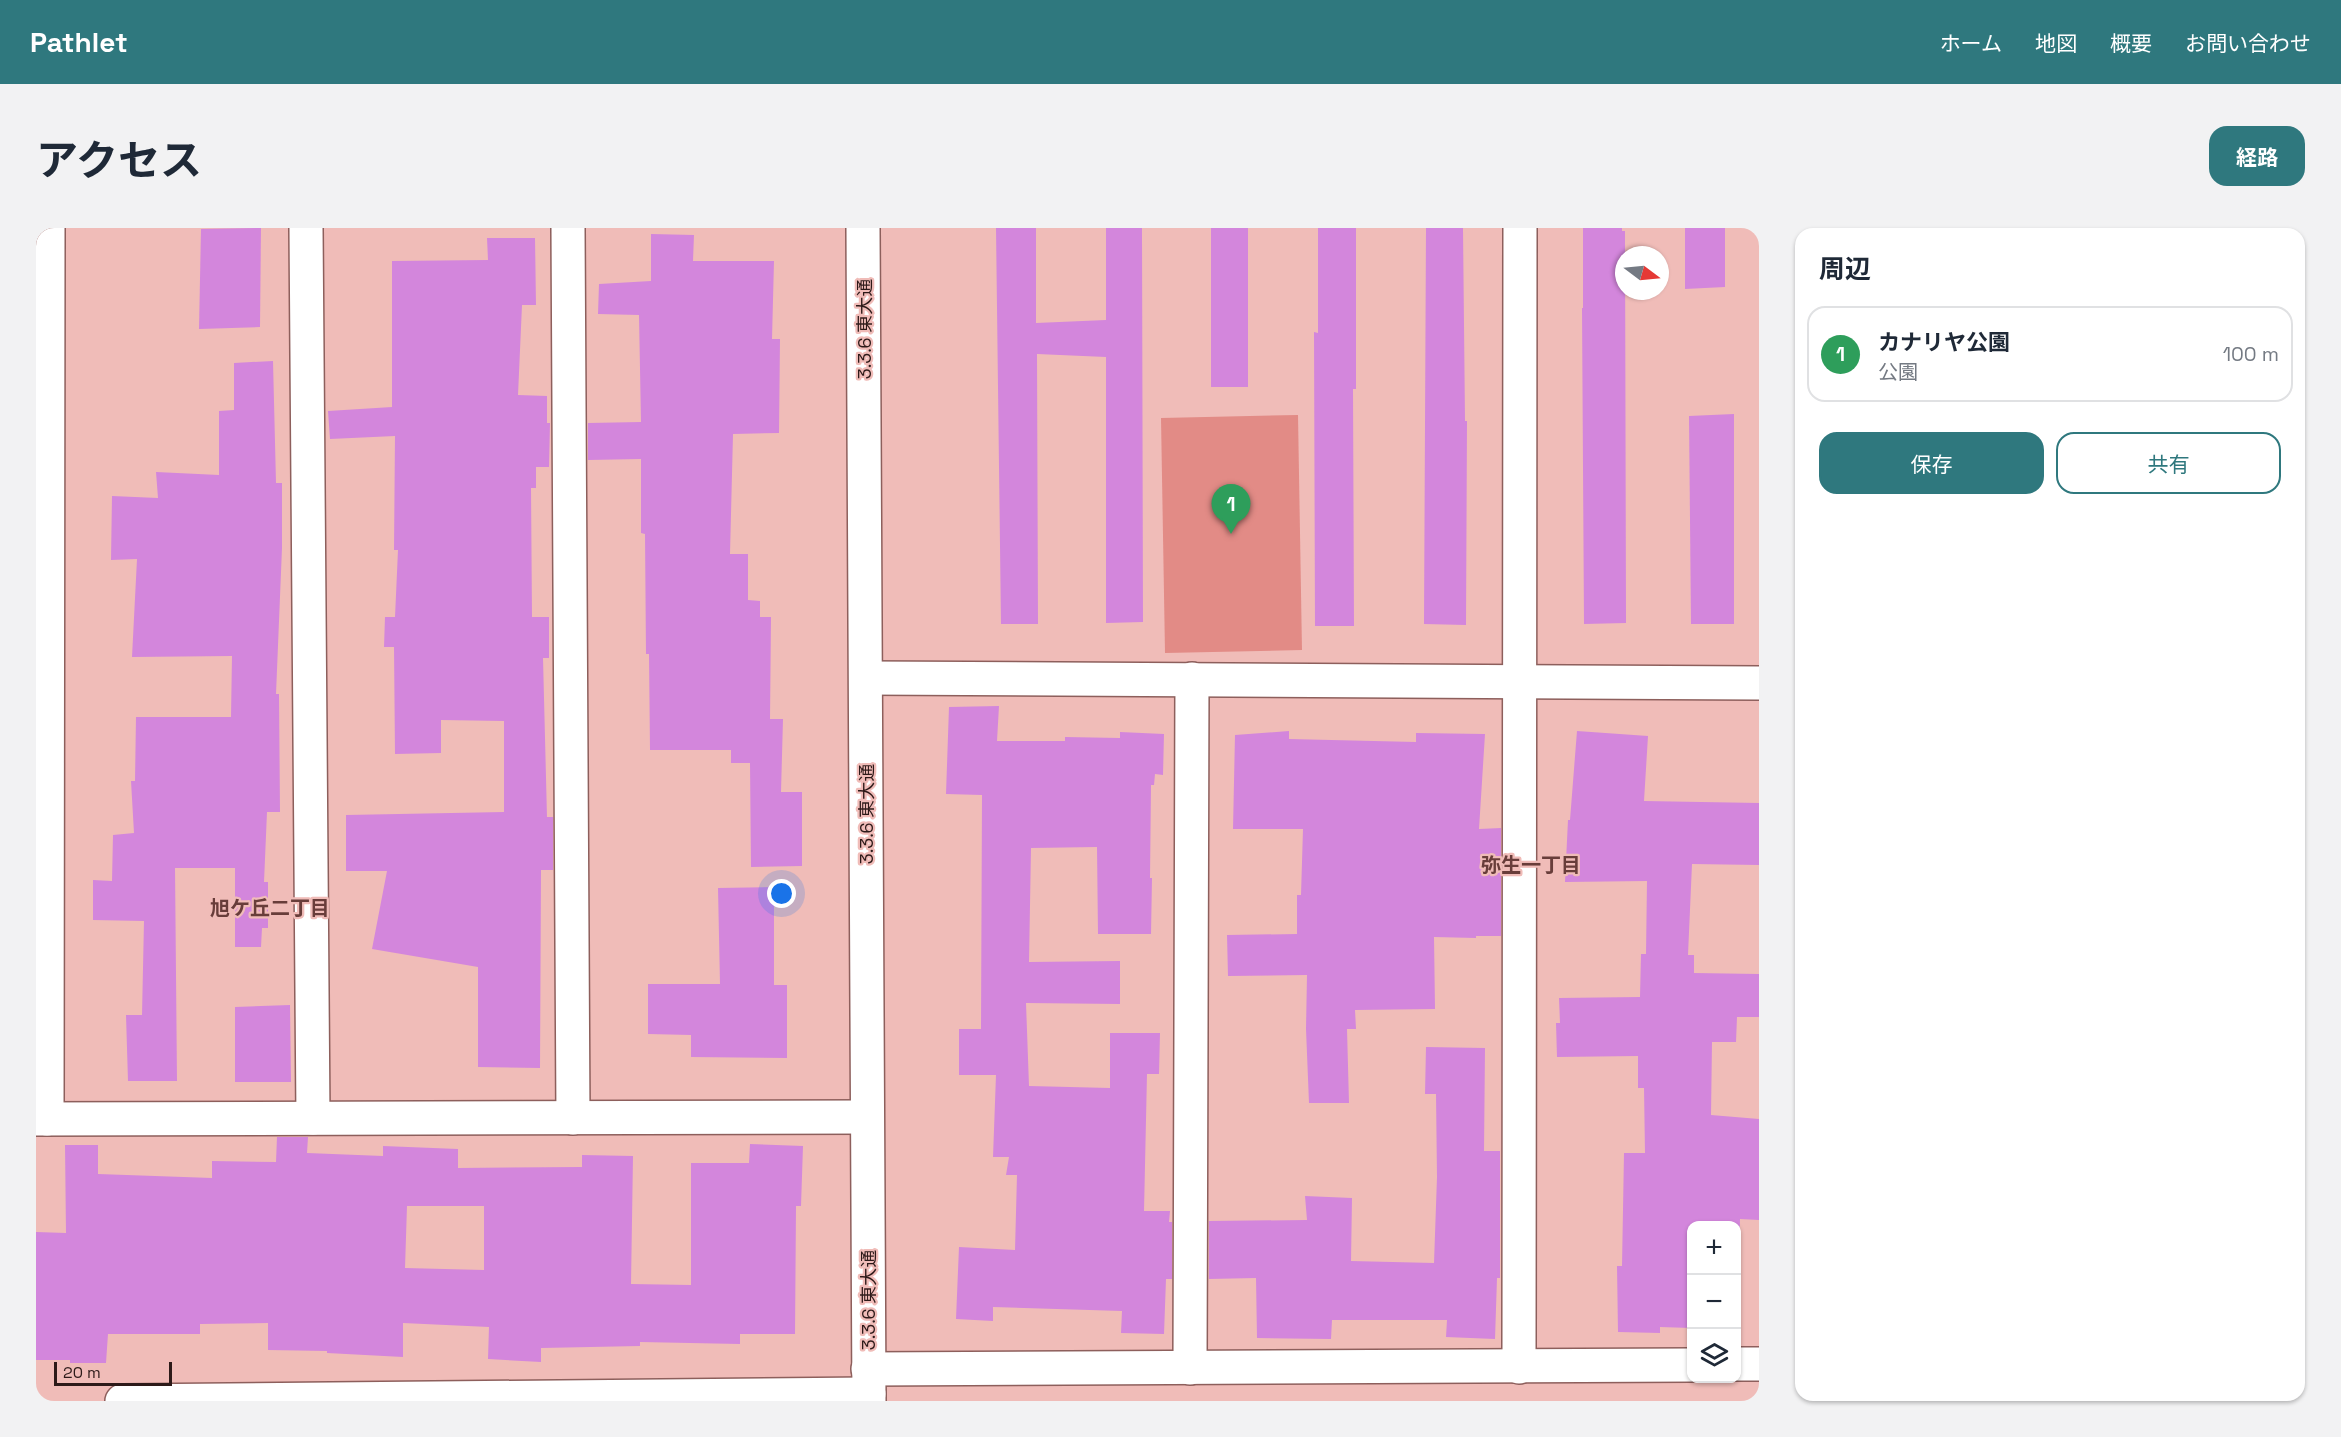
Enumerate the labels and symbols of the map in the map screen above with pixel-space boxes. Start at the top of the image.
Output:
north arrow [1615,246,1669,300]
street label: 3.3.6 東大通 [853,279,876,379]
pin: 1 [1212,484,1250,534]
street label: 3.3.6 東大通 [855,764,878,864]
district label: 弥生一丁目 [1481,852,1581,878]
your location [767,879,796,908]
district label: 旭ケ丘二丁目 [210,895,330,921]
street label: 3.3.6 東大通 [857,1250,880,1350]
scale bar [54,1359,172,1386]

